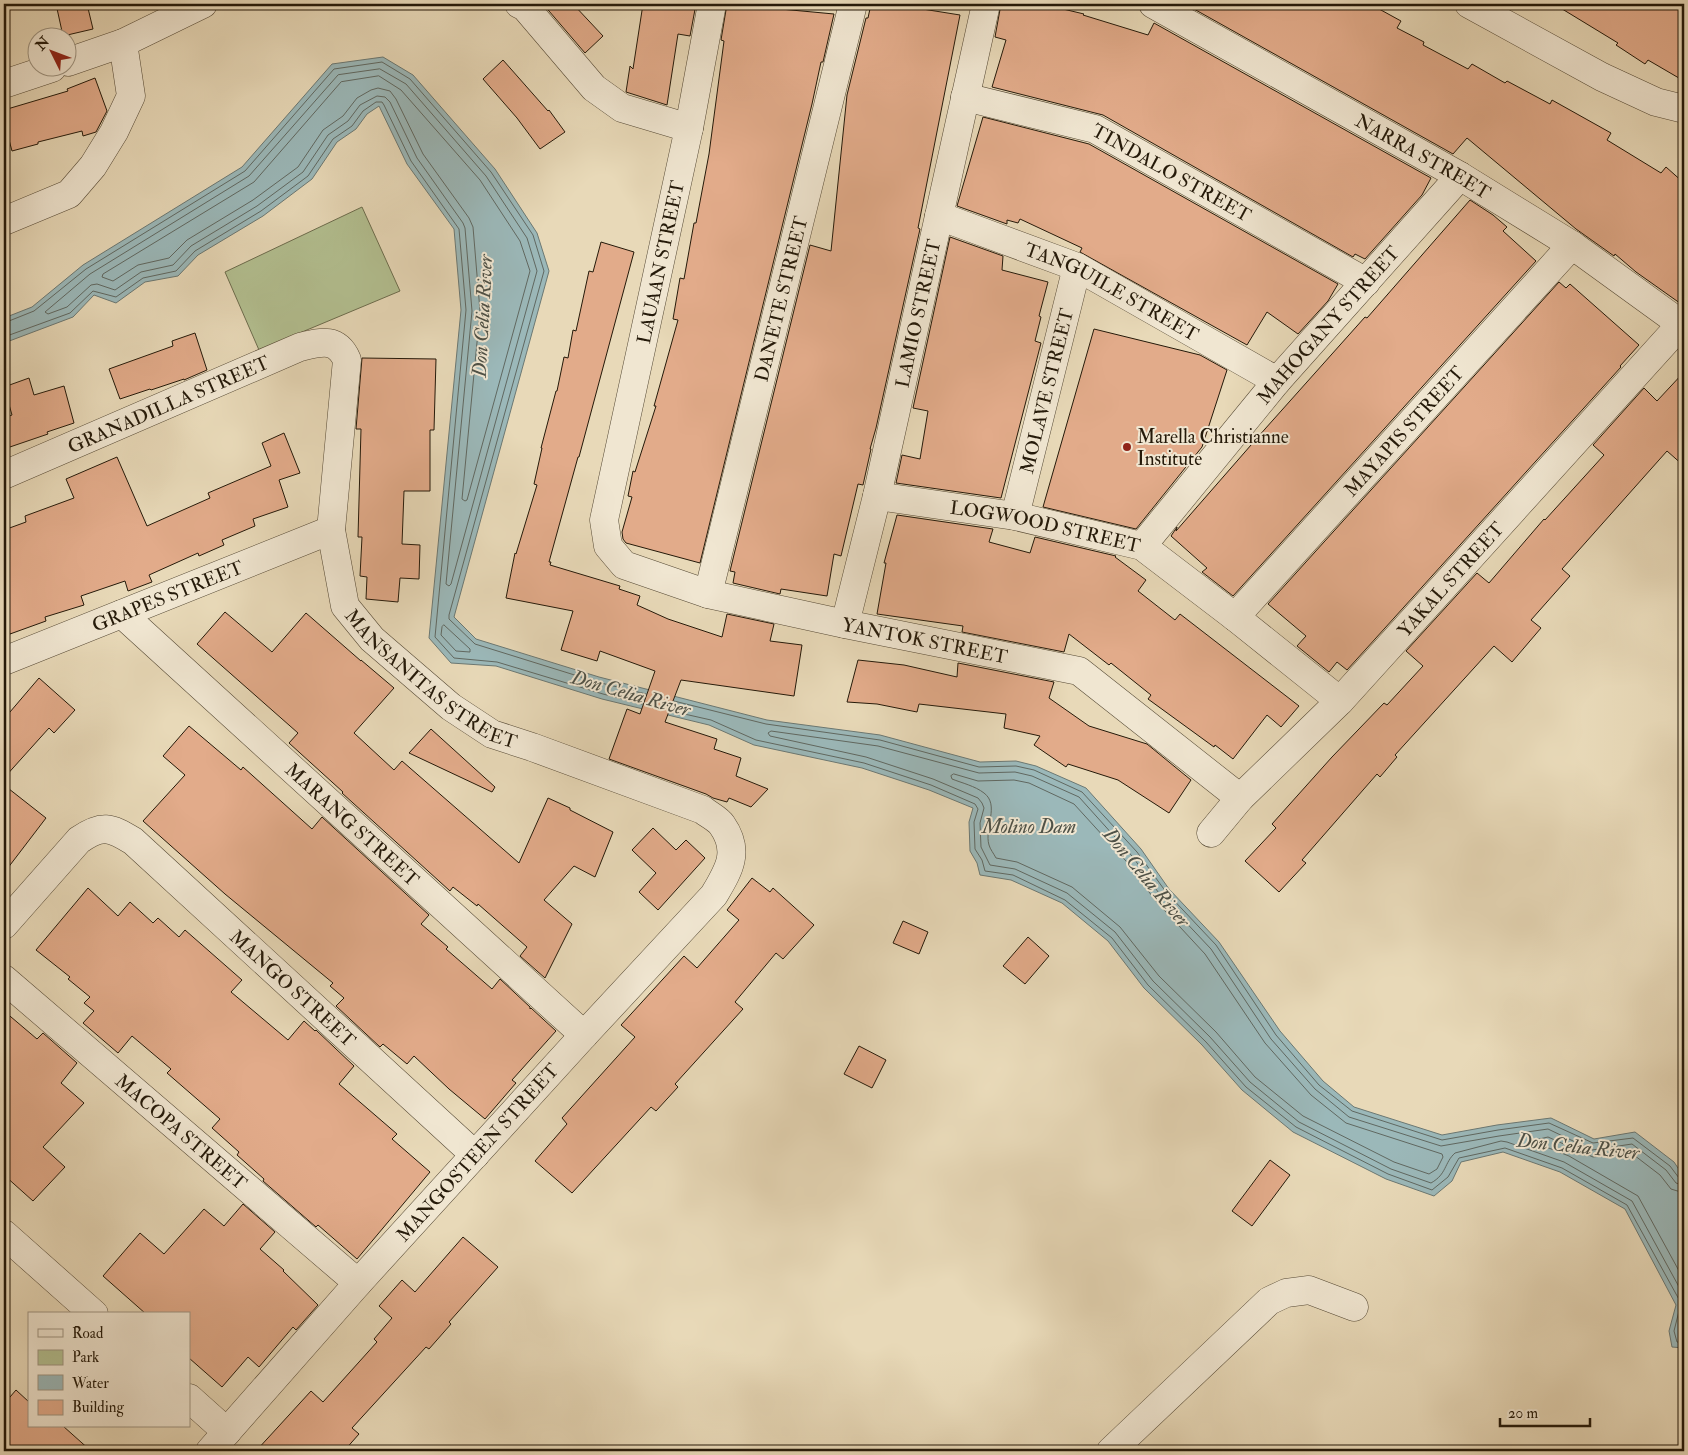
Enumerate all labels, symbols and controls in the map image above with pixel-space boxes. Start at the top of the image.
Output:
north arrow [28,28,78,78]
text: N [32,33,54,55]
street label: NARRA STREET [1351,109,1495,205]
street label: TINDALO STREET [1087,119,1255,228]
street label: LAUAAN STREET [632,179,690,346]
street label: DANETE STREET [750,214,813,384]
street label: LAMIO STREET [890,237,947,390]
street label: TANGUILE STREET [1021,238,1203,347]
street label: MAHOGANY STREET [1252,241,1405,409]
water label: Don Celia River [467,253,498,379]
street label: MOLAVE STREET [1015,306,1079,476]
street label: GRANADILLA STREET [64,351,273,459]
street label: MAYAPIS STREET [1339,361,1469,502]
place label: Marella Christianne Institute [1137,425,1289,471]
marker: Marella Christianne Institute [1121,441,1133,453]
street label: LOGWOOD STREET [948,496,1143,558]
street label: YAKAL STREET [1393,517,1509,643]
street label: GRAPES STREET [89,555,247,638]
street label: MANSANITAS STREET [339,604,520,754]
street label: YANTOK STREET [840,613,1010,669]
water label: Don Celia River [567,664,695,723]
street label: MARANG STREET [280,758,424,892]
water label: Molino Dam [981,814,1076,839]
water label: Don Celia River [1097,821,1197,934]
street label: MANGO STREET [224,925,360,1053]
street label: MANGOSTEEN STREET [391,1059,564,1247]
street label: MACOPA STREET [110,1069,252,1195]
water label: Don Celia River [1515,1128,1642,1166]
legend [28,1312,190,1428]
text: Road [72,1324,104,1343]
text: Park [72,1348,99,1367]
text: Water [71,1374,109,1393]
scale bar [1500,1395,1590,1427]
text: Building [72,1398,124,1417]
text: 20 m [1508,1404,1538,1423]

